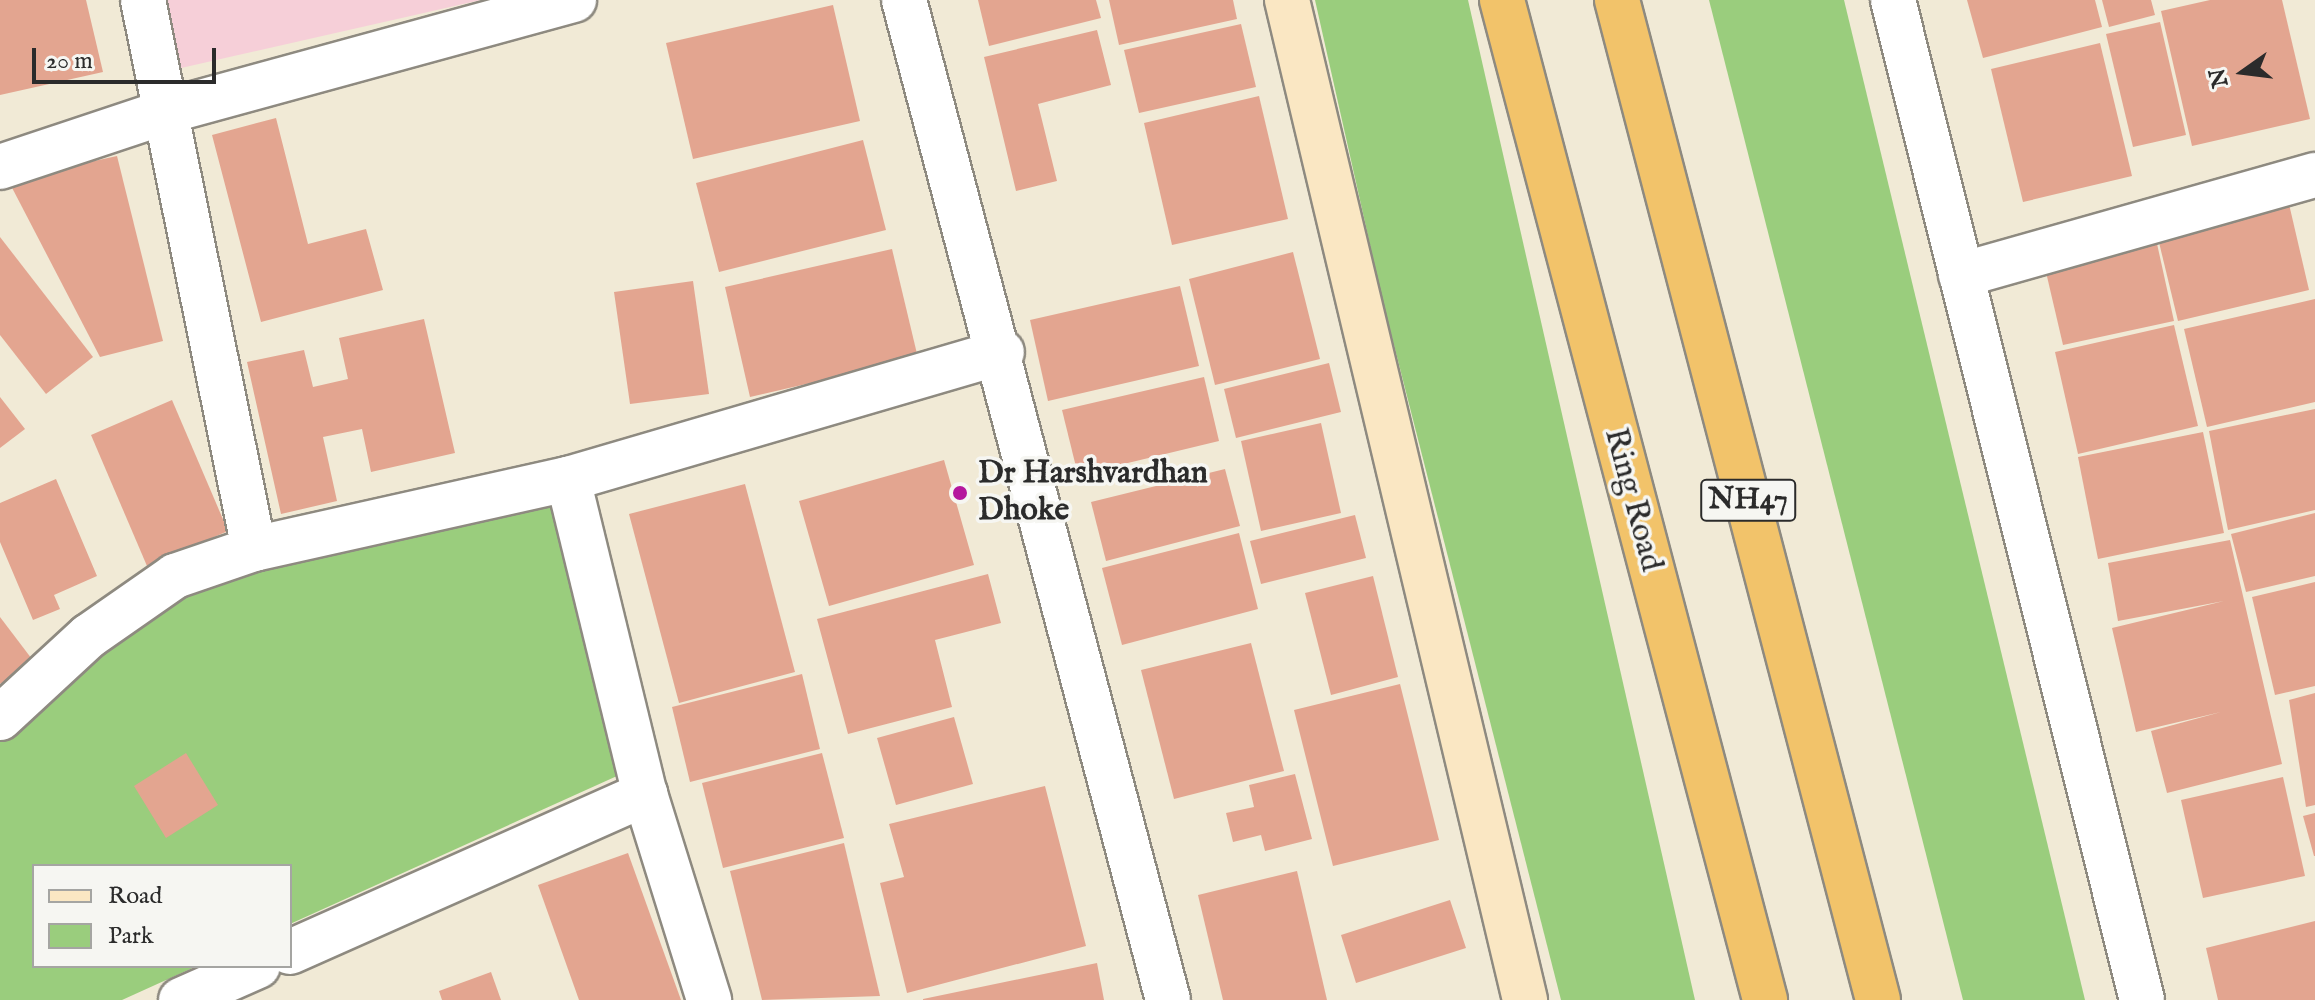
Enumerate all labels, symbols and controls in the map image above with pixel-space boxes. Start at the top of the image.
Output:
scale bar [36,32,220,82]
north arrow [2203,32,2283,112]
text: 20 m [46,46,93,77]
text: N [2204,65,2236,90]
street label: Ring Road [1594,424,1670,576]
place label: Dr Harshvardhan Dhoke [978,456,1208,531]
road number: NH47 [1700,474,1796,526]
marker: Dr Harshvardhan Dhoke [949,482,971,504]
legend [32,864,292,968]
text: Road [108,881,162,912]
text: Park [108,921,154,952]

